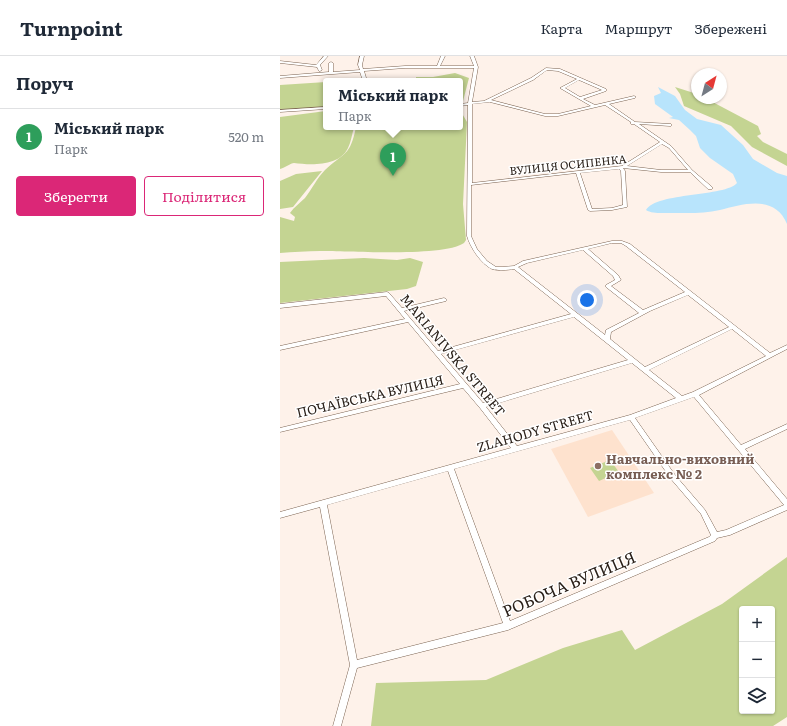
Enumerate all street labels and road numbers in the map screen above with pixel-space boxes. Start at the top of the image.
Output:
street label: ВУЛИЦЯ ОСИПЕНКА [509,150,627,178]
street label: MARIANIVSKA STREET [397,289,511,420]
street label: ПОЧАЇВСЬКА ВУЛИЦЯ [294,369,445,422]
street label: ZLAHODY STREET [474,405,596,456]
street label: РОБОЧА ВУЛИЦЯ [498,544,639,622]

